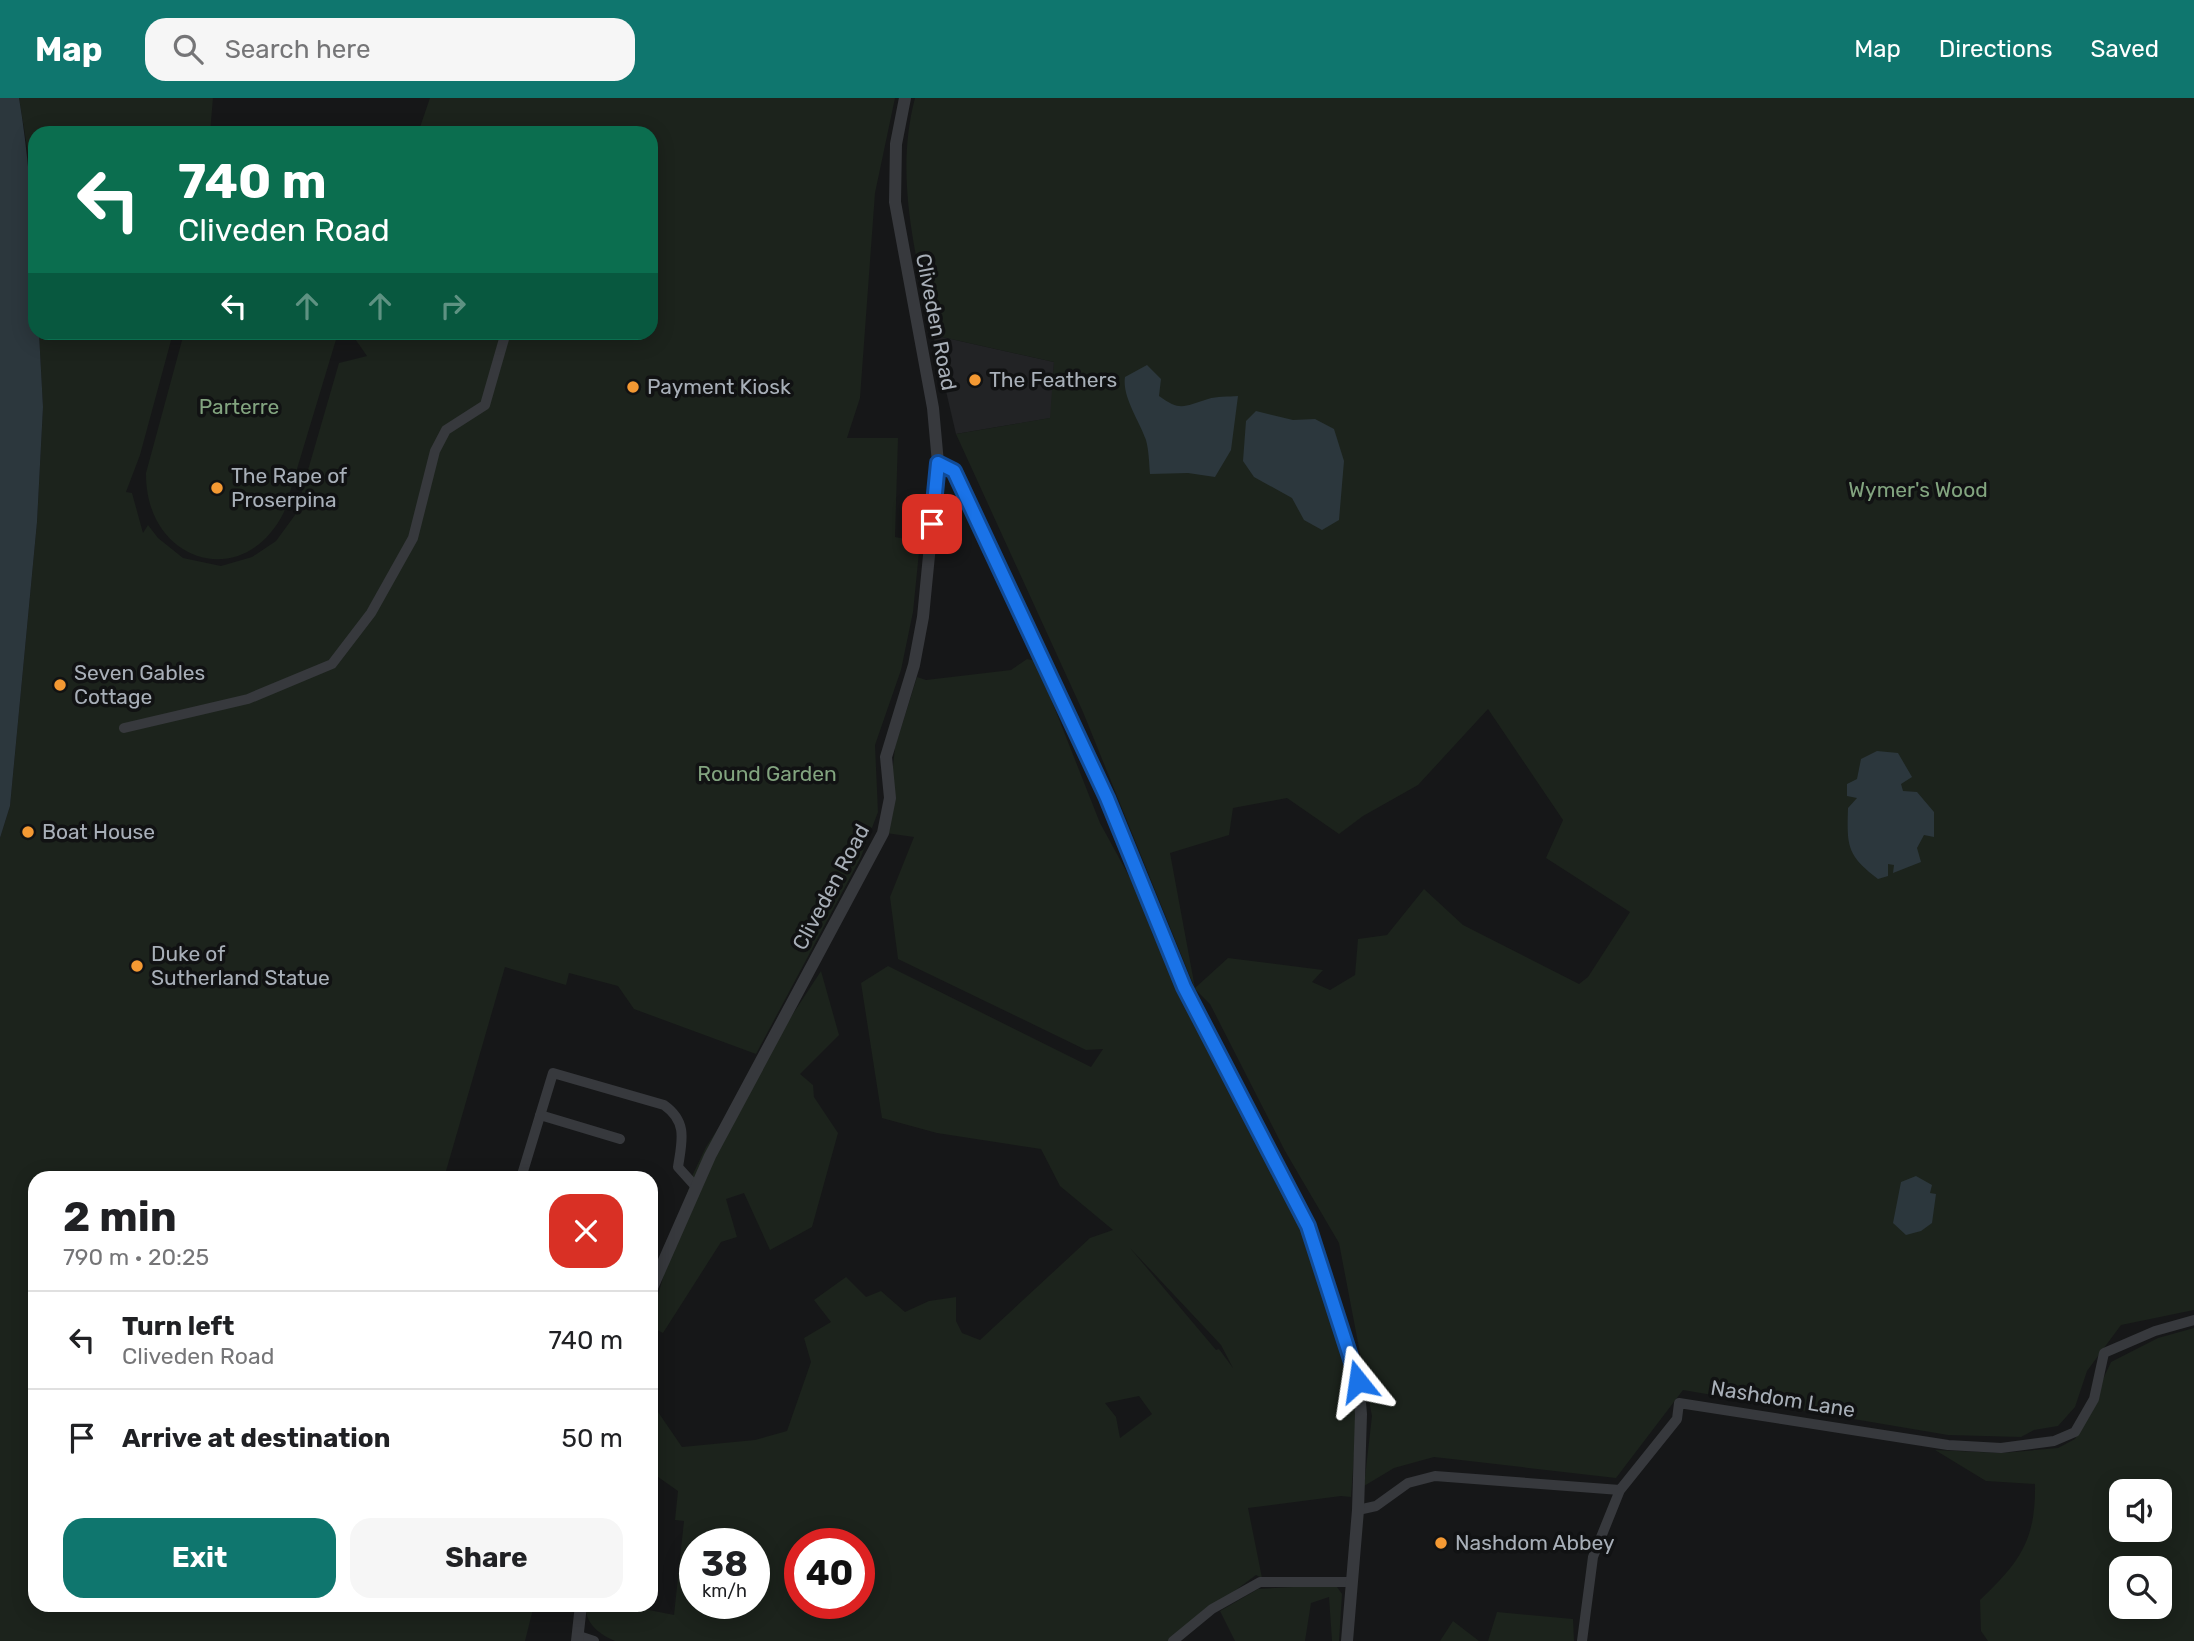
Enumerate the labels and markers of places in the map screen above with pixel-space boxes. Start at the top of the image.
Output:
place label: The Feathers [989,367,1117,392]
marker: The Feathers [967,372,983,388]
place label: Payment Kiosk [647,374,791,399]
marker: Payment Kiosk [625,379,641,395]
place label: The Rape of Proserpina [231,463,347,512]
marker: The Rape of Proserpina [209,480,225,496]
pin [902,494,962,554]
place label: Seven Gables Cottage [74,660,205,709]
marker: Seven Gables Cottage [52,677,68,693]
place label: Boat House [42,819,155,844]
marker: Boat House [20,824,36,840]
place label: Duke of Sutherland Statue [151,941,330,990]
marker: Duke of Sutherland Statue [129,958,145,974]
place label: Nashdom Abbey [1455,1530,1615,1555]
marker: Nashdom Abbey [1433,1535,1449,1551]

